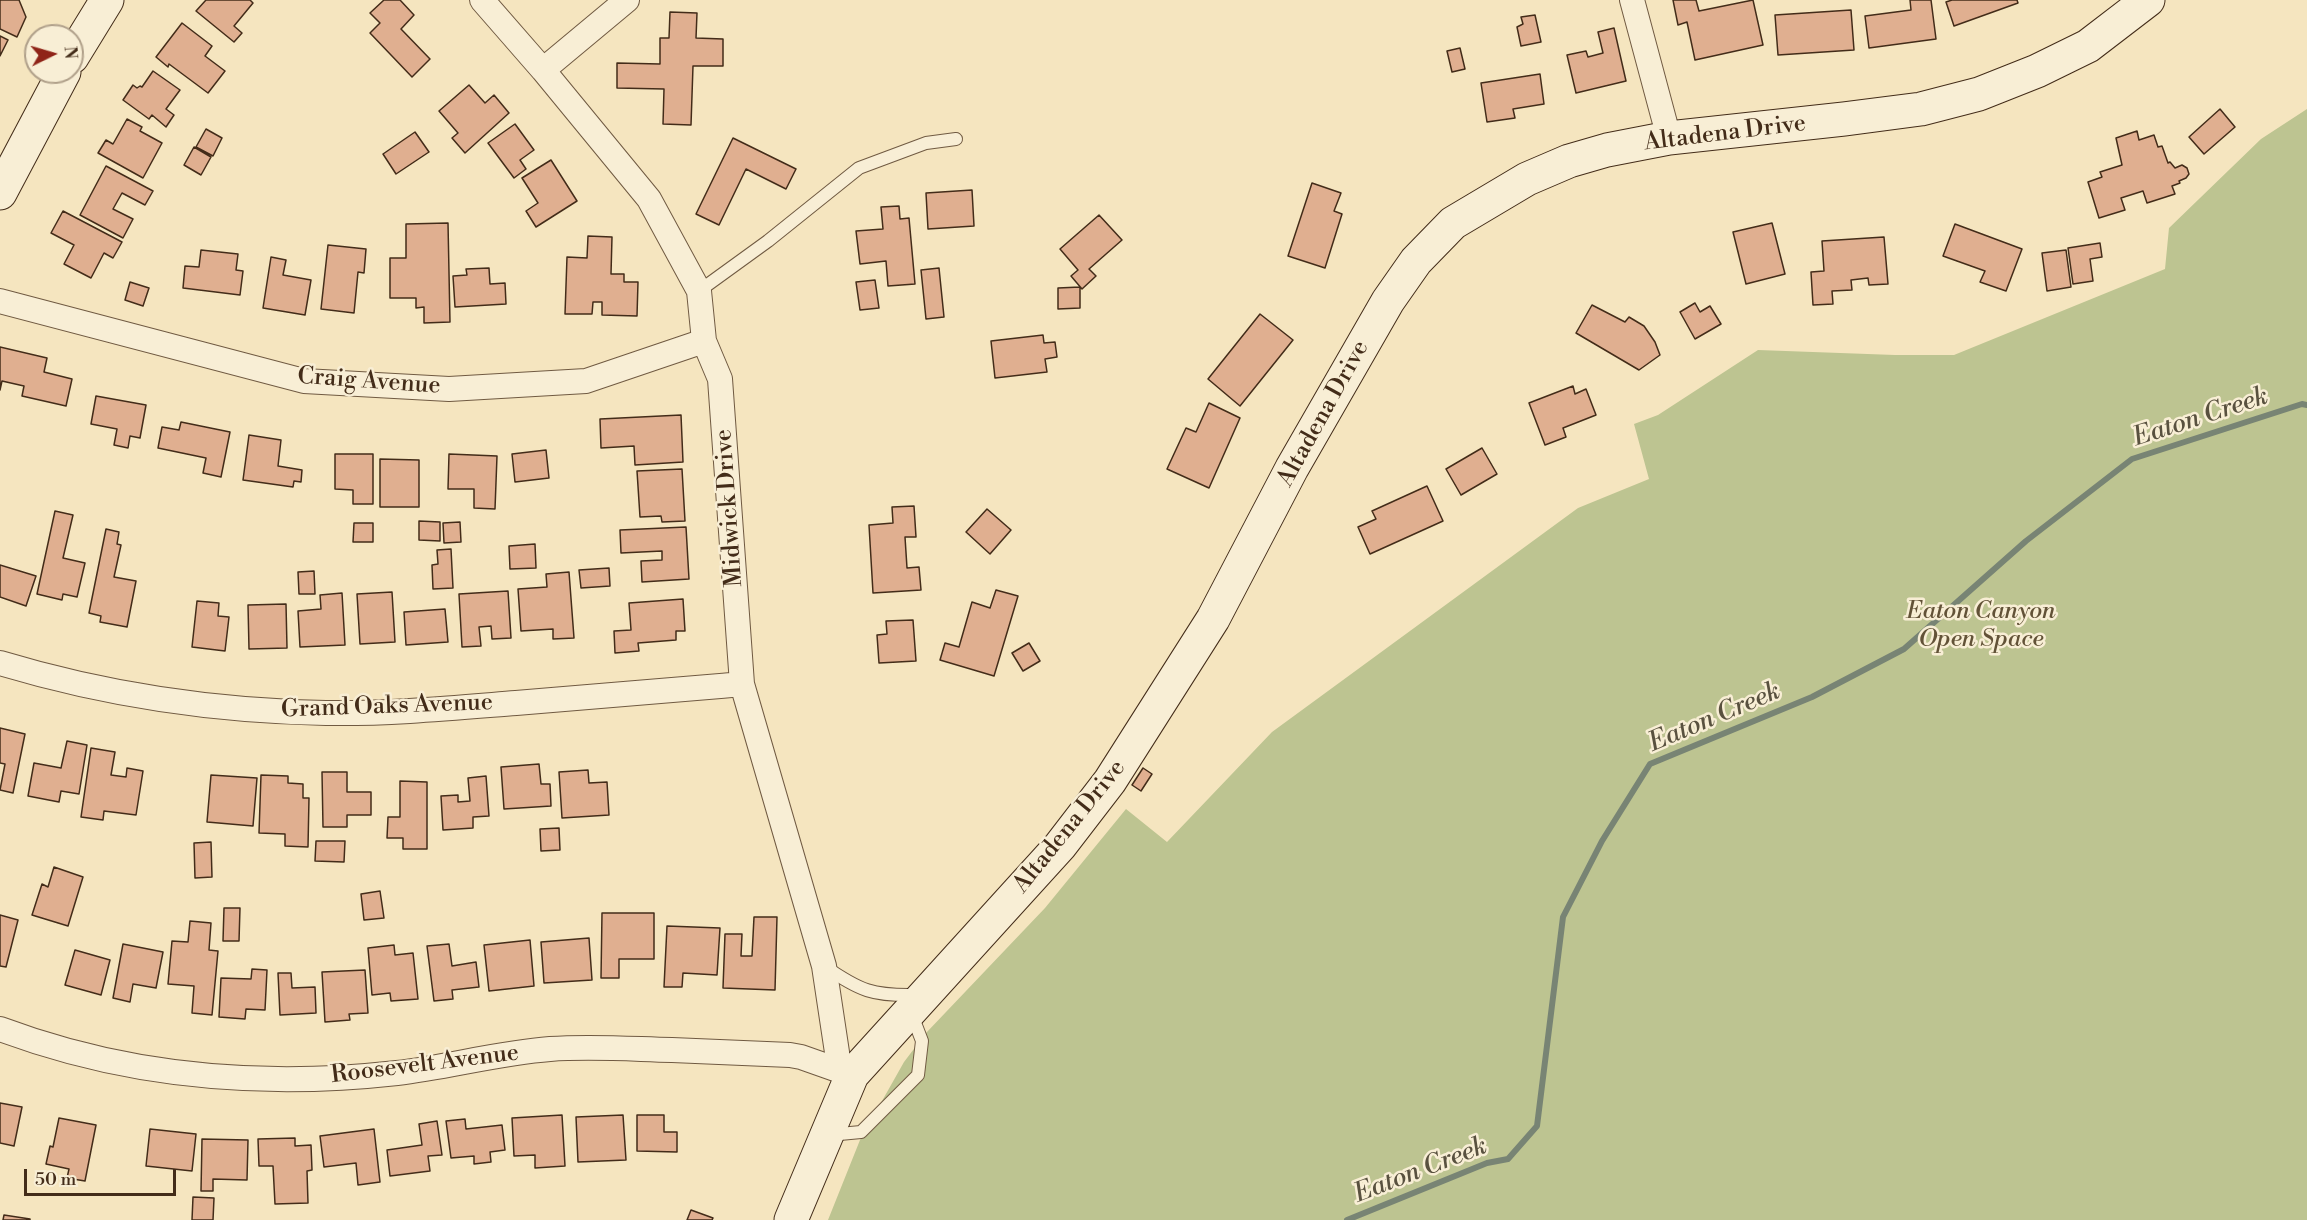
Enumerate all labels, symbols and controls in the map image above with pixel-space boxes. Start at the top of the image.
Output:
north arrow [24,24,84,84]
text: N [59,45,80,60]
street label: Altadena Drive [1642,110,1808,158]
street label: Altadena Drive [1272,336,1376,492]
street label: Craig Avenue [297,363,441,401]
water label: Eaton Creek [2130,382,2272,454]
street label: Midwick Drive [710,428,750,588]
park label: Eaton Canyon Open Space [1907,598,2055,654]
water label: Eaton Creek [1644,676,1786,760]
street label: Grand Oaks Avenue [281,689,493,725]
street label: Altadena Drive [1008,755,1132,899]
street label: Roosevelt Avenue [329,1039,521,1091]
water label: Eaton Creek [1350,1131,1492,1211]
scale bar [27,1157,178,1195]
text: 50 m [35,1168,76,1191]

